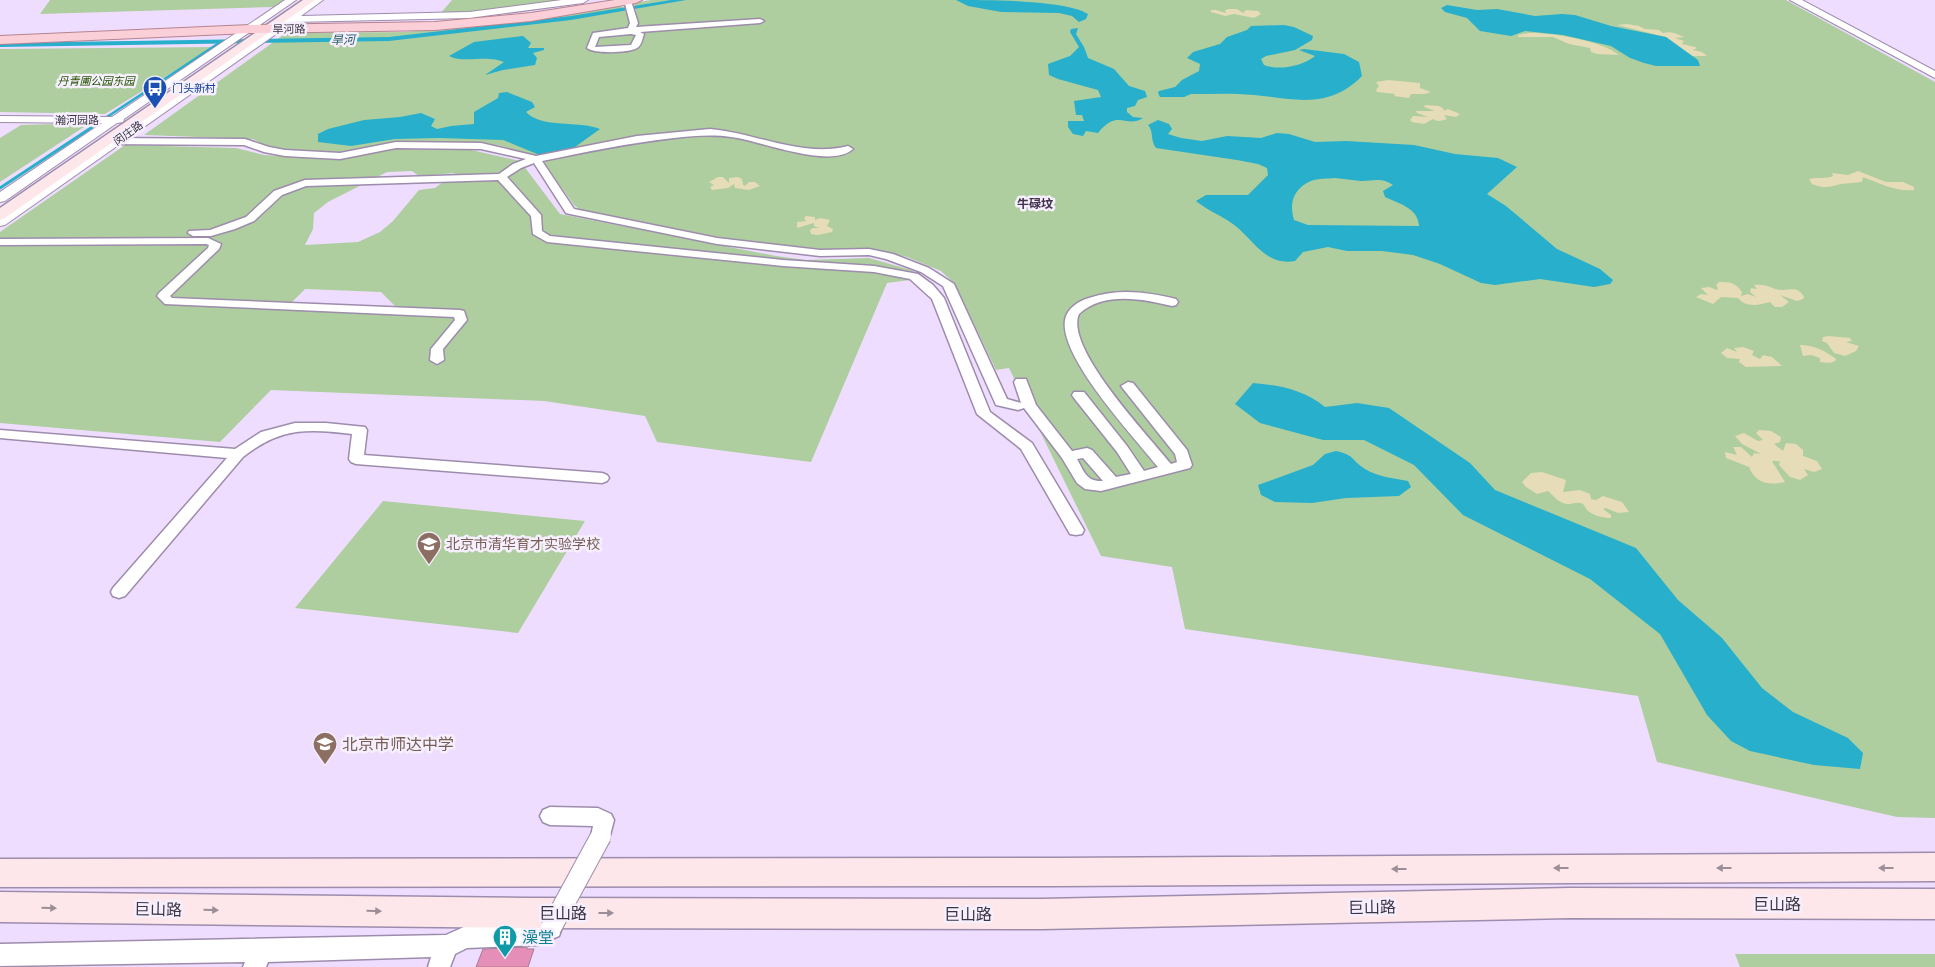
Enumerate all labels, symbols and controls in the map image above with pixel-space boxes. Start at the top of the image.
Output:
street label: 旱河路 [272,21,306,36]
water label: 旱河 [331,31,357,47]
park label: 丹青圃公园东园 [58,73,136,88]
bus stop icon: 门头新村 [142,75,168,109]
place label: 门头新村 [172,80,216,95]
street label: 瀚河园路 [55,112,99,127]
street label: 闵庄路 [110,117,146,148]
district label: 牛碌坟 [1017,195,1053,211]
school or university icon: 北京市清华育才实验学校 [416,531,442,565]
place label: 北京市清华育才实验学校 [446,534,600,553]
school or university icon: 北京市师达中学 [312,731,338,765]
place label: 北京市师达中学 [342,733,454,754]
one-way arrow [1553,864,1569,872]
one-way arrow [1716,864,1732,872]
one-way arrow [1878,864,1894,872]
one-way arrow [1391,866,1407,874]
street label: 巨山路 [1753,893,1801,914]
street label: 巨山路 [1348,896,1396,917]
street label: 巨山路 [134,898,182,919]
street label: 巨山路 [539,902,587,923]
street label: 巨山路 [944,903,992,924]
one-way arrow [41,904,57,912]
one-way arrow [203,906,219,914]
one-way arrow [366,908,382,916]
one-way arrow [598,909,614,917]
building icon: 澡堂 [492,924,518,958]
place label: 澡堂 [522,926,554,947]

